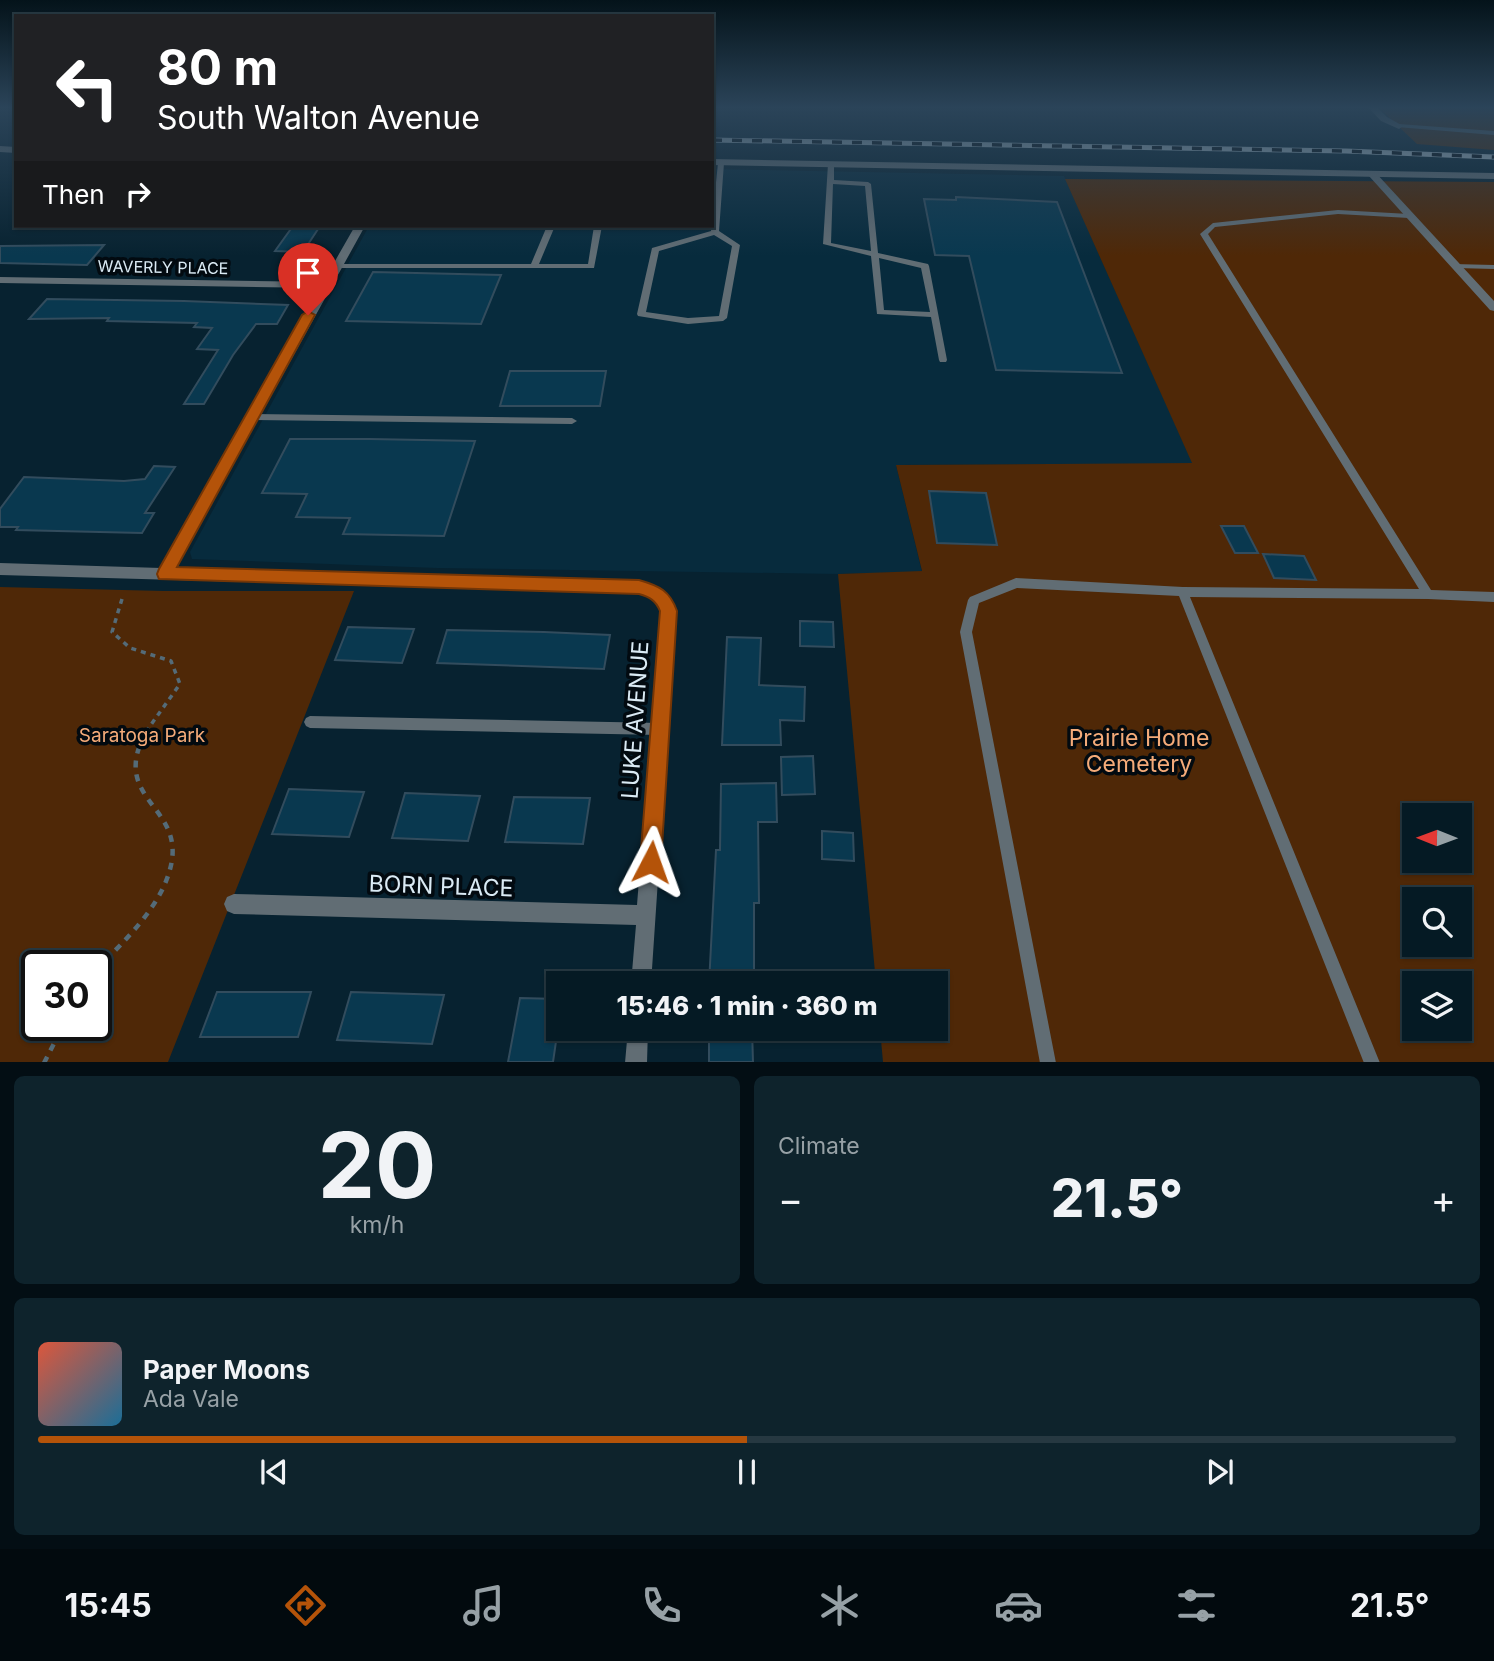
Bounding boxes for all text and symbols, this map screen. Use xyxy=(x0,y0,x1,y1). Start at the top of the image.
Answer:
text: 80 m xyxy=(157,38,278,97)
icon: left xyxy=(42,42,133,133)
text: South Walton Avenue xyxy=(157,98,480,137)
icon: right xyxy=(119,175,157,213)
text: Then xyxy=(42,179,105,210)
pin xyxy=(278,243,338,315)
icon: arrive xyxy=(289,254,327,292)
street label: WAVERLY PLACE xyxy=(97,256,229,278)
street label: LUKE AVENUE xyxy=(616,640,654,800)
park label: Saratoga Park xyxy=(79,724,206,747)
park label: Prairie Home Cemetery xyxy=(1069,724,1209,778)
north arrow xyxy=(1402,803,1472,873)
map controls xyxy=(1402,803,1472,1041)
position arrow xyxy=(614,825,688,899)
street label: BORN PLACE xyxy=(368,869,514,903)
button: search xyxy=(1402,887,1472,957)
speed limit sign: 30 xyxy=(21,950,112,1041)
button: layers xyxy=(1402,971,1472,1041)
text: 15:46 · 1 min · 360 m xyxy=(617,990,878,1021)
text: 20 xyxy=(318,1110,436,1220)
text: Climate xyxy=(778,1132,860,1160)
text: 21.5° xyxy=(1051,1167,1183,1230)
text: − xyxy=(778,1176,803,1222)
text: + xyxy=(1431,1176,1456,1222)
text: km/h xyxy=(350,1211,404,1239)
text: Paper Moons xyxy=(143,1354,310,1385)
text: Ada Vale xyxy=(143,1385,239,1413)
icon: previous xyxy=(255,1453,293,1491)
icon: pause xyxy=(728,1453,766,1491)
icon: next xyxy=(1201,1453,1239,1491)
icon: directions xyxy=(281,1581,330,1630)
icon: music xyxy=(459,1581,508,1630)
icon: phone xyxy=(637,1581,686,1630)
icon: climate xyxy=(815,1581,864,1630)
icon: car xyxy=(994,1581,1043,1630)
icon: filters xyxy=(1172,1581,1221,1630)
text: 15:45 xyxy=(65,1586,152,1625)
text: 21.5° xyxy=(1350,1586,1429,1625)

